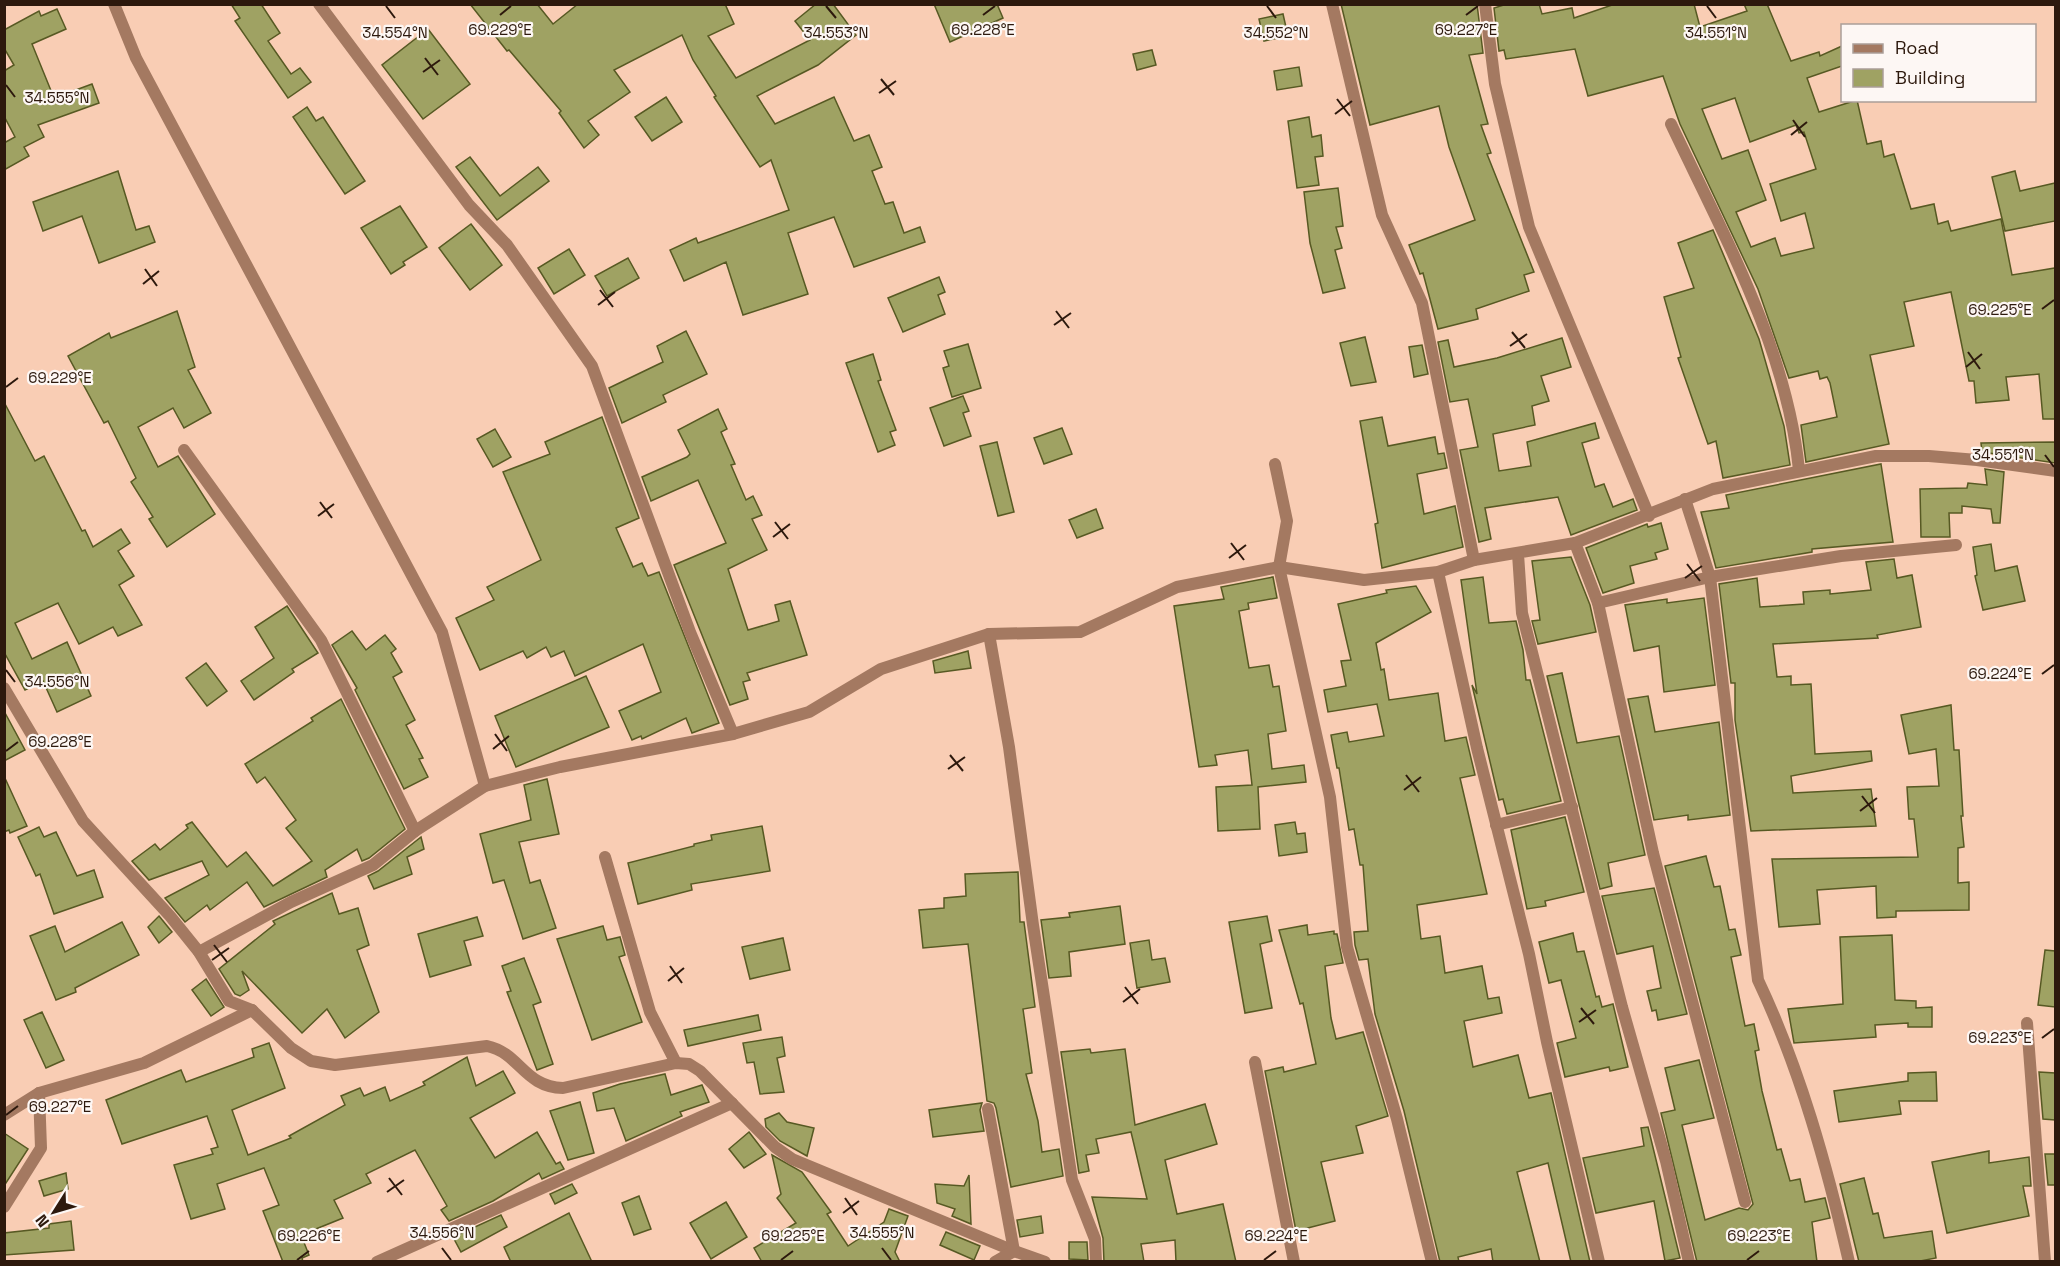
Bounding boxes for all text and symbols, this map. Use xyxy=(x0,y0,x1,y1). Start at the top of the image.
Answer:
text: 69.229°E xyxy=(468,20,532,39)
text: 69.228°E xyxy=(951,20,1015,39)
text: 69.227°E xyxy=(1435,20,1497,39)
text: 34.554°N xyxy=(362,23,428,42)
text: 34.553°N xyxy=(804,23,868,42)
text: 34.552°N xyxy=(1244,23,1308,42)
text: 34.551°N xyxy=(1685,23,1747,42)
legend xyxy=(1841,24,2036,102)
text: Road xyxy=(1895,36,1939,59)
text: Building xyxy=(1895,66,1965,89)
text: 34.555°N xyxy=(25,88,89,107)
text: 69.225°E xyxy=(1968,300,2032,319)
text: 69.229°E xyxy=(28,368,92,387)
text: 34.551°N xyxy=(1972,445,2034,464)
text: 69.224°E xyxy=(1968,664,2032,683)
text: 34.556°N xyxy=(24,672,90,691)
text: 69.228°E xyxy=(28,732,92,751)
text: 69.223°E xyxy=(1968,1028,2032,1047)
text: 69.227°E xyxy=(29,1097,91,1116)
north arrow xyxy=(24,1182,84,1242)
text: N xyxy=(31,1210,54,1231)
text: 34.556°N xyxy=(409,1223,475,1242)
text: 34.555°N xyxy=(850,1223,914,1242)
text: 69.226°E xyxy=(277,1226,341,1245)
text: 69.225°E xyxy=(761,1226,825,1245)
text: 69.224°E xyxy=(1244,1226,1308,1245)
text: 69.223°E xyxy=(1727,1226,1791,1245)

